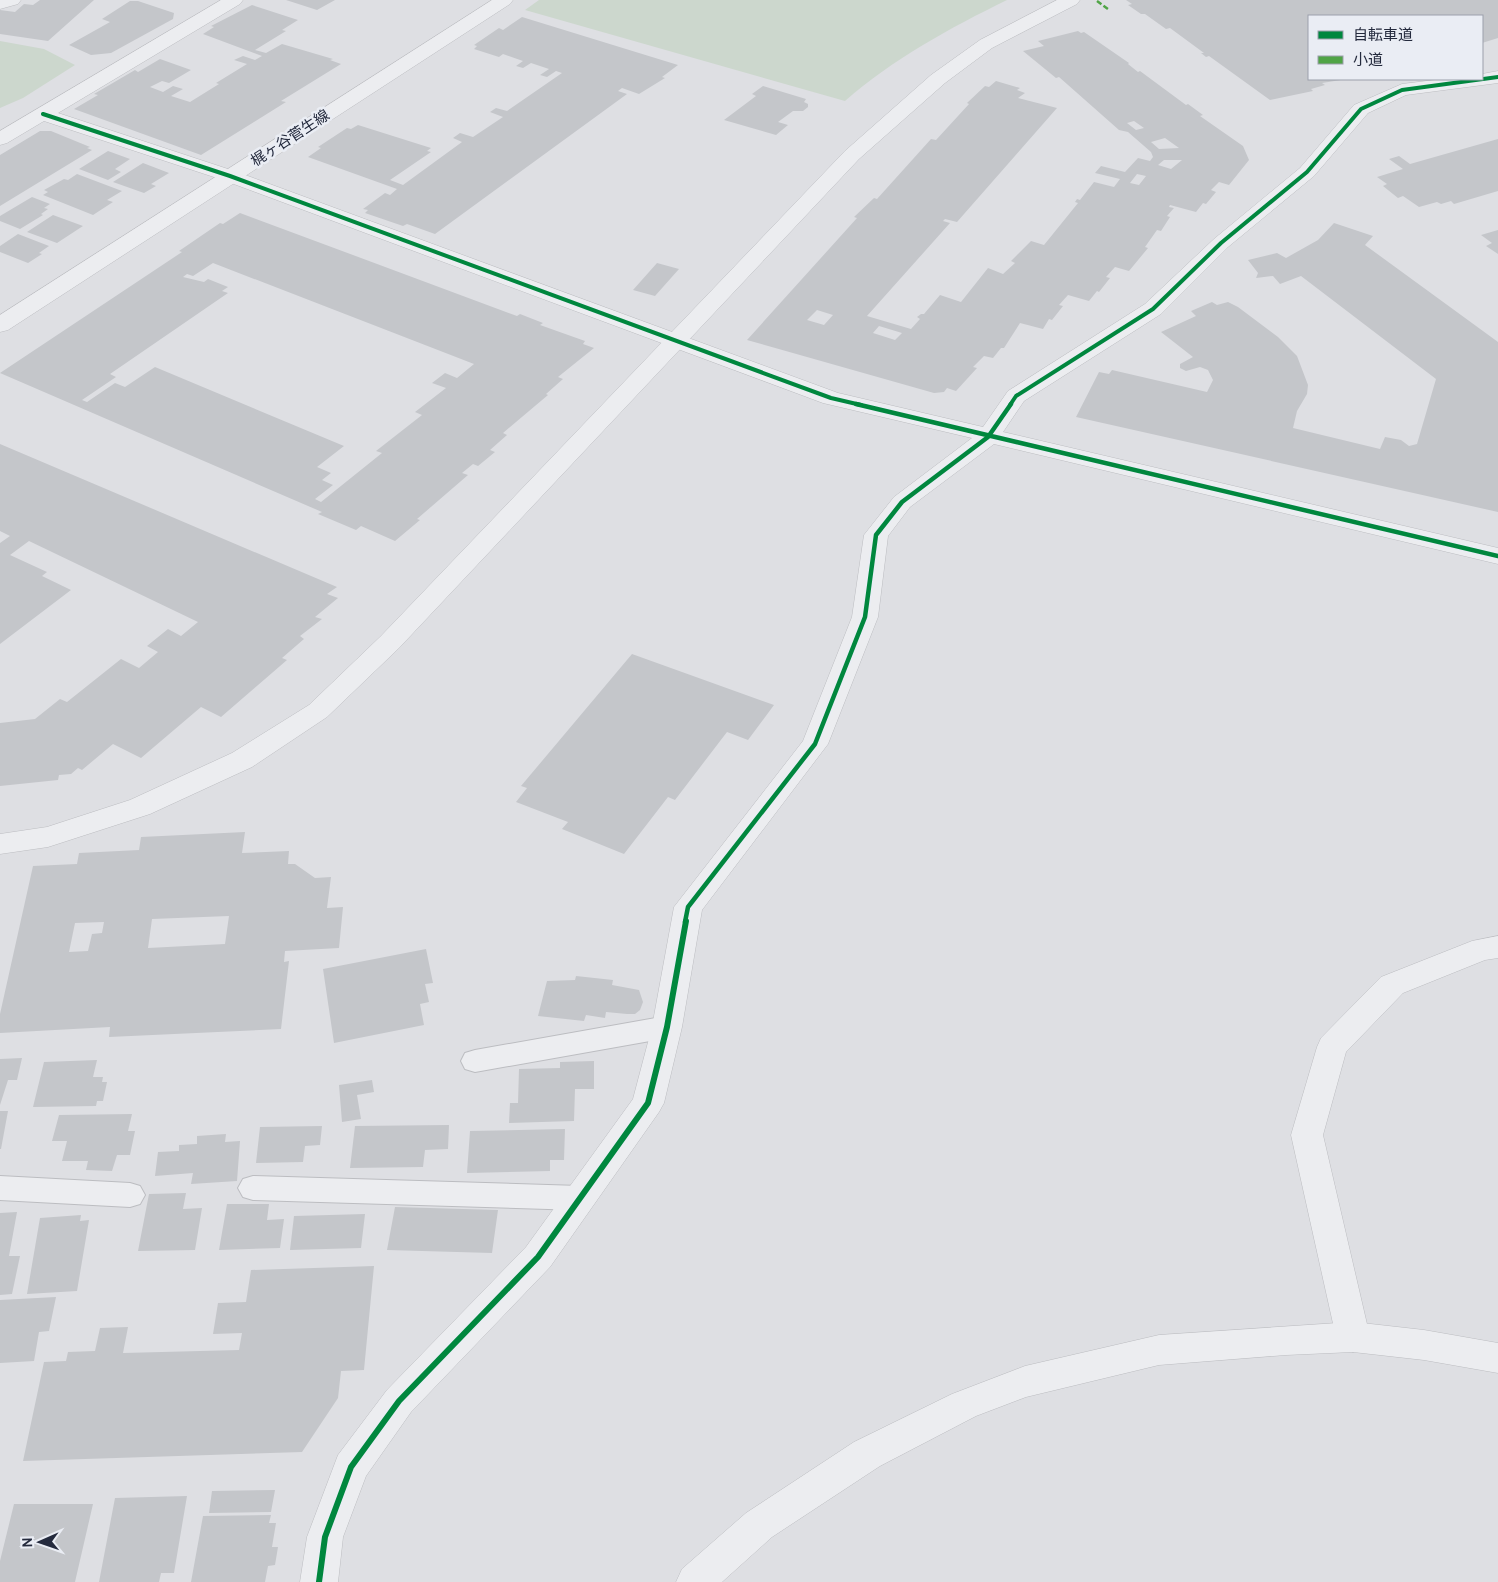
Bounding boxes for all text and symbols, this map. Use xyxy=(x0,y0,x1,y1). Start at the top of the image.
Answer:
legend xyxy=(1308,15,1483,80)
text: 自転車道 xyxy=(1353,26,1413,44)
text: 小道 xyxy=(1353,51,1383,69)
street label: 梶ヶ谷菅生線 xyxy=(247,106,333,170)
north arrow xyxy=(15,1517,65,1567)
text: N xyxy=(18,1537,36,1548)

